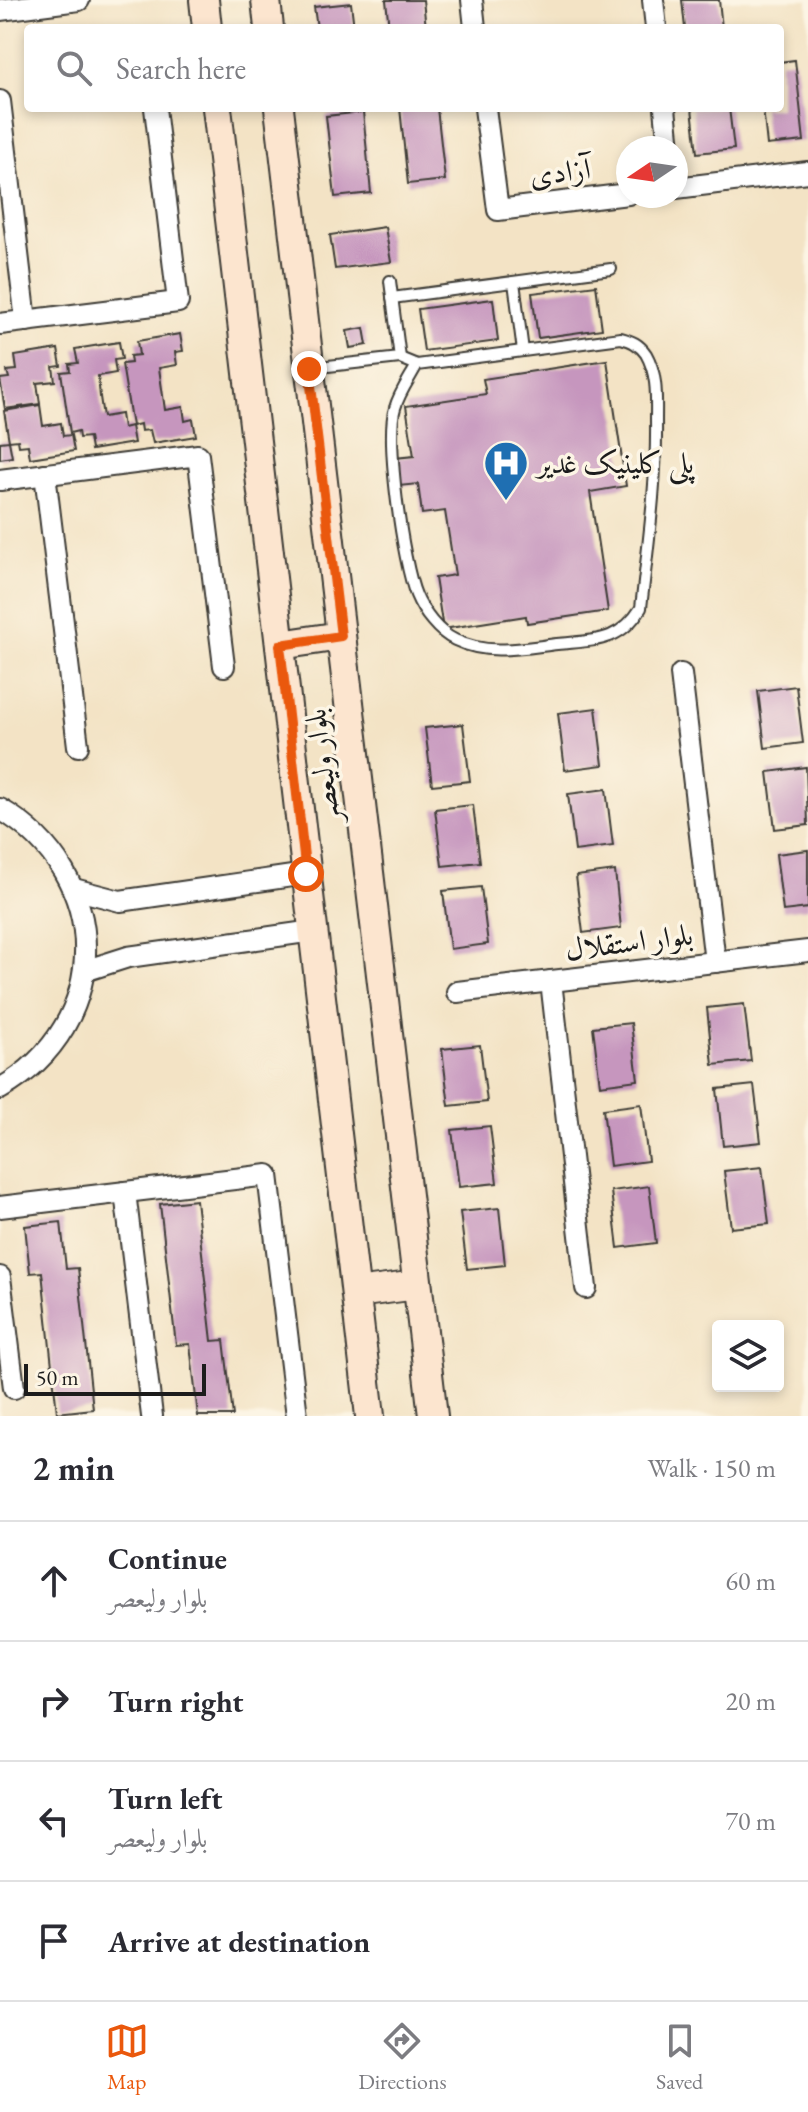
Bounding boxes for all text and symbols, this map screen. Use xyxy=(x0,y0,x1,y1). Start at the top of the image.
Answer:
search box xyxy=(24,24,784,112)
icon: search xyxy=(52,46,96,90)
text: Search here xyxy=(116,49,246,88)
north arrow xyxy=(616,136,688,208)
street label: آزادی xyxy=(527,148,596,195)
route end xyxy=(291,351,327,387)
hospital icon: پلی کلینیک غدیر xyxy=(482,439,530,502)
place label: پلی کلینیک غدیر xyxy=(534,443,695,485)
street label: بلوار ولیعصر xyxy=(295,707,349,828)
route start xyxy=(288,856,324,892)
street label: بلوار استقلال xyxy=(563,914,695,969)
map controls xyxy=(712,1320,784,1392)
button: layers xyxy=(712,1320,784,1392)
scale bar xyxy=(24,1360,206,1396)
text: 50 m xyxy=(36,1363,79,1392)
text: 2 min xyxy=(32,1446,115,1490)
text: Walk · 150 m xyxy=(648,1451,776,1485)
text: Continue xyxy=(108,1539,227,1578)
icon: ahead xyxy=(32,1559,76,1603)
text: 60 m xyxy=(726,1564,776,1598)
text: بلوار ولیعصر xyxy=(108,1581,208,1615)
icon: right xyxy=(32,1679,76,1723)
text: Turn right xyxy=(108,1682,244,1721)
text: 20 m xyxy=(726,1684,776,1718)
text: Turn left xyxy=(108,1779,222,1818)
icon: left xyxy=(32,1799,76,1843)
text: 70 m xyxy=(726,1804,776,1838)
text: بلوار ولیعصر xyxy=(108,1821,208,1855)
icon: arrive xyxy=(32,1919,76,1963)
text: Arrive at destination xyxy=(108,1922,370,1961)
tab: Map xyxy=(105,2019,149,2096)
tab: Directions xyxy=(358,2019,447,2096)
tab: Saved xyxy=(656,2019,703,2096)

